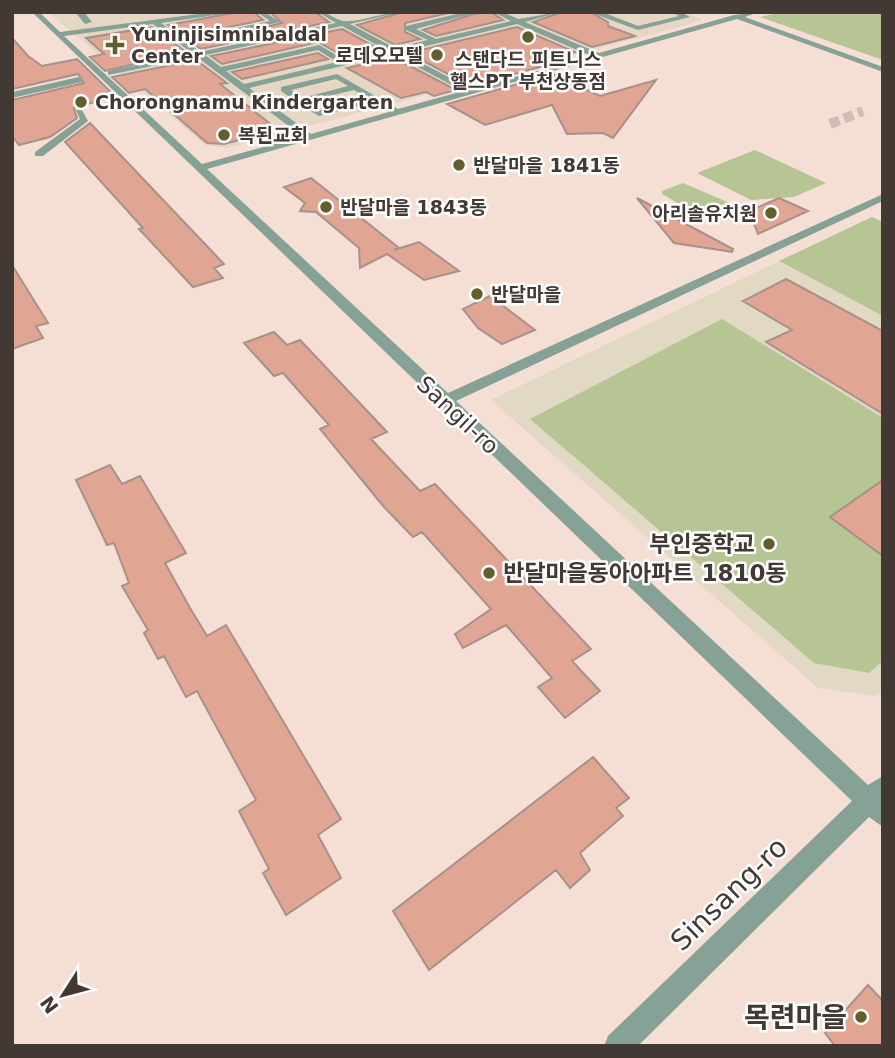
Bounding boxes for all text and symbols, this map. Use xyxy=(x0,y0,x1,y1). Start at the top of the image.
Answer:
place label: Yuninjisimnibaldal Center xyxy=(130,23,327,67)
marker: 스탠다드 피트니스 헬스PT 부천상동점 xyxy=(520,29,536,45)
marker: Yuninjisimnibaldal Center xyxy=(105,35,125,55)
place label: 로데오모텔 xyxy=(336,44,423,66)
marker: 로데오모텔 xyxy=(429,47,445,63)
place label: 스탠다드 피트니스 헬스PT 부천상동점 xyxy=(450,48,606,92)
place label: Chorongnamu Kindergarten xyxy=(95,91,393,113)
marker: Chorongnamu Kindergarten xyxy=(73,94,89,110)
place label: 복된교회 xyxy=(238,124,308,146)
marker: 복된교회 xyxy=(216,127,232,143)
place label: 반달마을 1841동 xyxy=(473,154,620,176)
marker: 반달마을 1841동 xyxy=(451,157,467,173)
place label: 반달마을 1843동 xyxy=(340,196,487,218)
marker: 반달마을 1843동 xyxy=(318,199,334,215)
place label: 아리솔유치원 xyxy=(652,202,757,224)
marker: 아리솔유치원 xyxy=(763,205,779,221)
place label: 반달마을 xyxy=(491,283,561,305)
marker: 반달마을 xyxy=(469,286,485,302)
street label: Sangil-ro xyxy=(412,371,504,459)
place label: 부인중학교 xyxy=(649,531,755,557)
marker: 부인중학교 xyxy=(761,536,777,552)
place label: 반달마을동아아파트 1810동 xyxy=(503,560,787,586)
marker: 반달마을동아아파트 1810동 xyxy=(481,565,497,581)
street label: Sinsang-ro xyxy=(664,830,794,958)
north arrow xyxy=(28,960,98,1030)
text: N xyxy=(36,992,63,1018)
place label: 목련마을 xyxy=(744,1001,847,1034)
marker: 목련마을 xyxy=(853,1009,869,1025)

